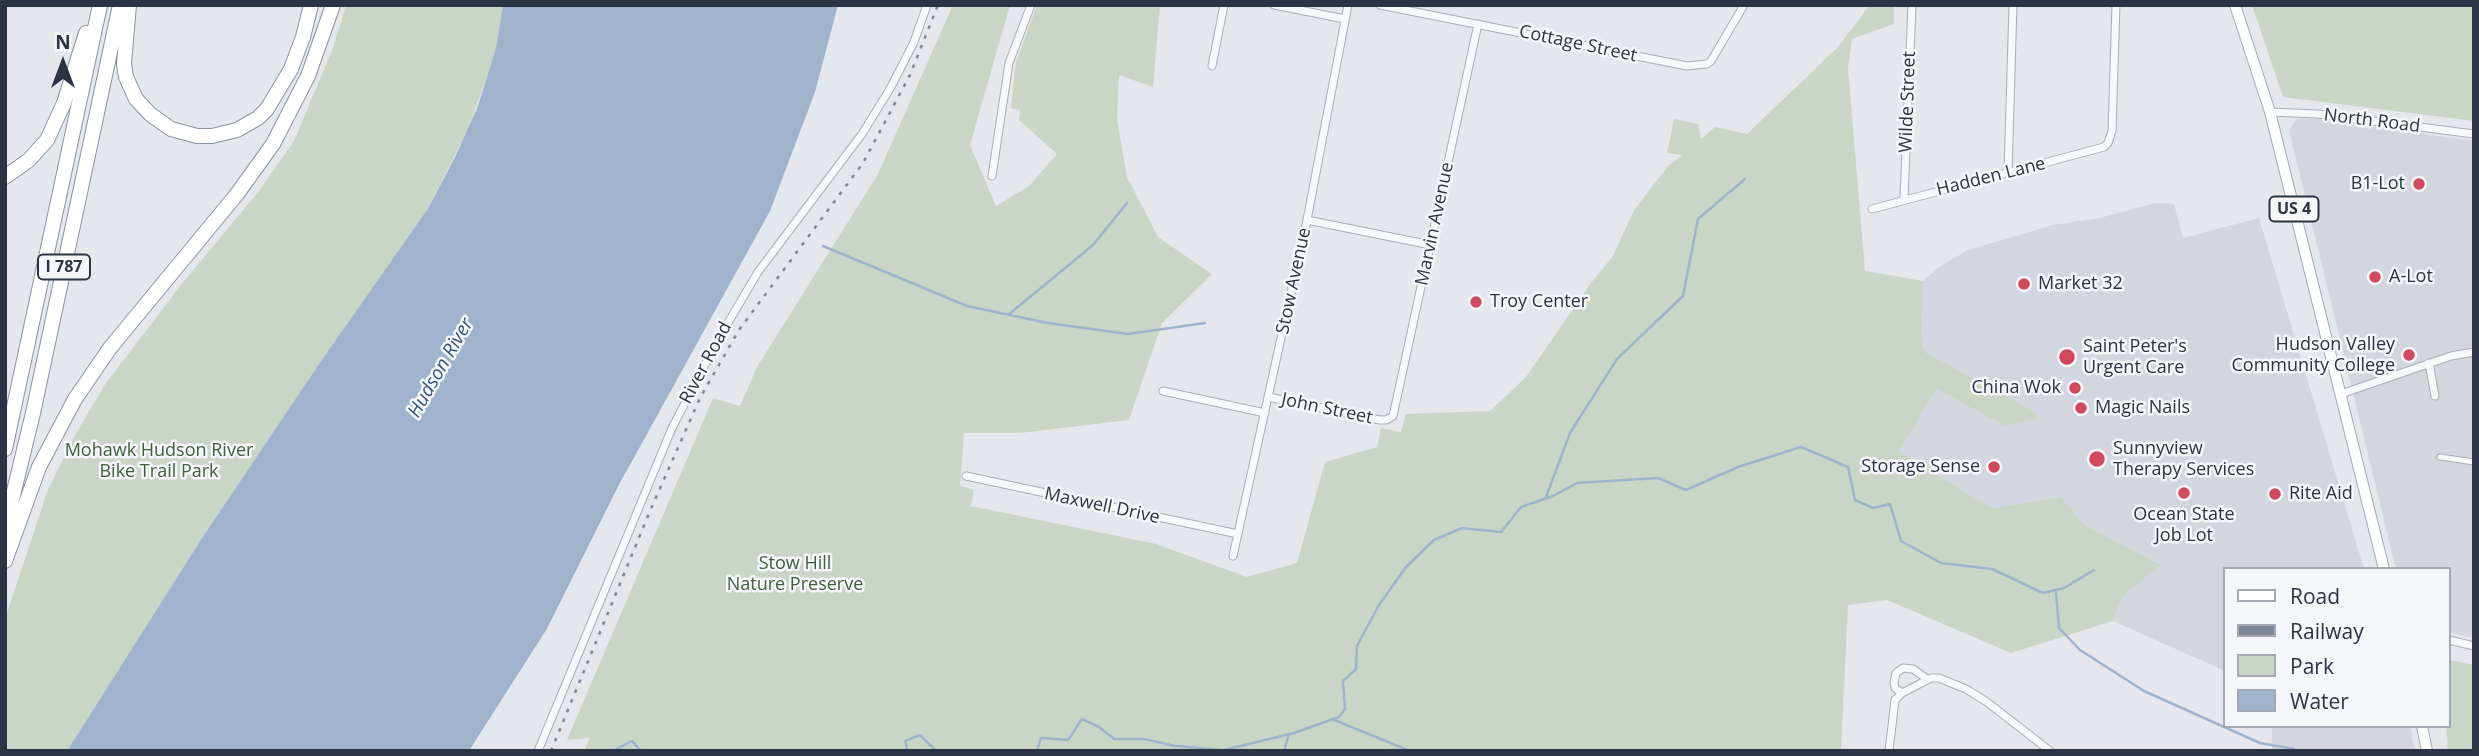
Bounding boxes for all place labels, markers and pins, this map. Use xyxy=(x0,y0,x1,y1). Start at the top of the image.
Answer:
place label: B1-Lot xyxy=(2351,173,2405,195)
marker: B1-Lot xyxy=(2411,176,2427,192)
place label: A-Lot xyxy=(2389,266,2433,288)
marker: A-Lot xyxy=(2367,269,2383,285)
place label: Market 32 xyxy=(2038,273,2123,295)
marker: Market 32 xyxy=(2016,276,2032,292)
place label: Troy Center xyxy=(1490,291,1588,313)
marker: Troy Center xyxy=(1468,294,1484,310)
place label: Hudson Valley Community College xyxy=(2232,334,2395,376)
place label: Saint Peter's Urgent Care xyxy=(2083,336,2187,378)
marker: Saint Peter's Urgent Care xyxy=(2057,347,2077,367)
marker: Hudson Valley Community College xyxy=(2401,347,2417,363)
place label: China Wok xyxy=(1971,377,2061,399)
marker: China Wok xyxy=(2067,380,2083,396)
place label: Magic Nails xyxy=(2095,397,2190,419)
marker: Magic Nails xyxy=(2073,400,2089,416)
place label: Sunnyview Therapy Services xyxy=(2113,438,2254,480)
marker: Sunnyview Therapy Services xyxy=(2087,449,2107,469)
place label: Storage Sense xyxy=(1861,456,1980,478)
marker: Storage Sense xyxy=(1986,459,2002,475)
place label: Rite Aid xyxy=(2289,483,2353,505)
marker: Ocean State Job Lot xyxy=(2176,485,2192,501)
marker: Rite Aid xyxy=(2267,486,2283,502)
place label: Ocean State Job Lot xyxy=(2133,504,2235,546)

